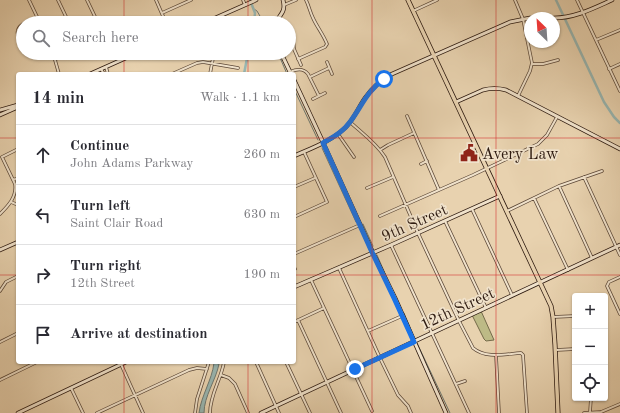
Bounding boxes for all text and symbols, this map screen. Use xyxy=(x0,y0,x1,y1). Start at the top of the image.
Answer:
north arrow xyxy=(524,12,560,48)
search box xyxy=(16,16,296,60)
icon: search xyxy=(30,27,52,49)
text: Search here xyxy=(62,31,139,46)
route start xyxy=(375,70,393,88)
text: 14 min xyxy=(32,90,85,107)
text: Walk · 1.1 km xyxy=(200,91,280,104)
text: Continue xyxy=(70,139,129,154)
public building icon: Avery Law xyxy=(459,143,479,163)
icon: ahead xyxy=(32,144,54,166)
place label: Avery Law xyxy=(482,147,559,163)
text: 260 m xyxy=(243,148,280,161)
text: John Adams Parkway xyxy=(70,157,194,170)
text: Turn left xyxy=(70,199,130,214)
street label: 9th Street xyxy=(379,202,451,245)
icon: left xyxy=(32,204,54,226)
text: 630 m xyxy=(243,208,280,221)
text: Saint Clair Road xyxy=(70,217,163,230)
text: Turn right xyxy=(70,259,141,274)
icon: right xyxy=(32,264,54,286)
text: 190 m xyxy=(243,268,280,281)
text: 12th Street xyxy=(70,277,135,290)
street label: 12th Street xyxy=(418,286,498,334)
map controls xyxy=(572,293,608,401)
button: + xyxy=(572,293,608,329)
icon: arrive xyxy=(32,324,54,346)
text: Arrive at destination xyxy=(70,327,208,342)
button: − xyxy=(572,329,608,365)
route end xyxy=(346,360,364,378)
button: locate xyxy=(572,365,608,401)

